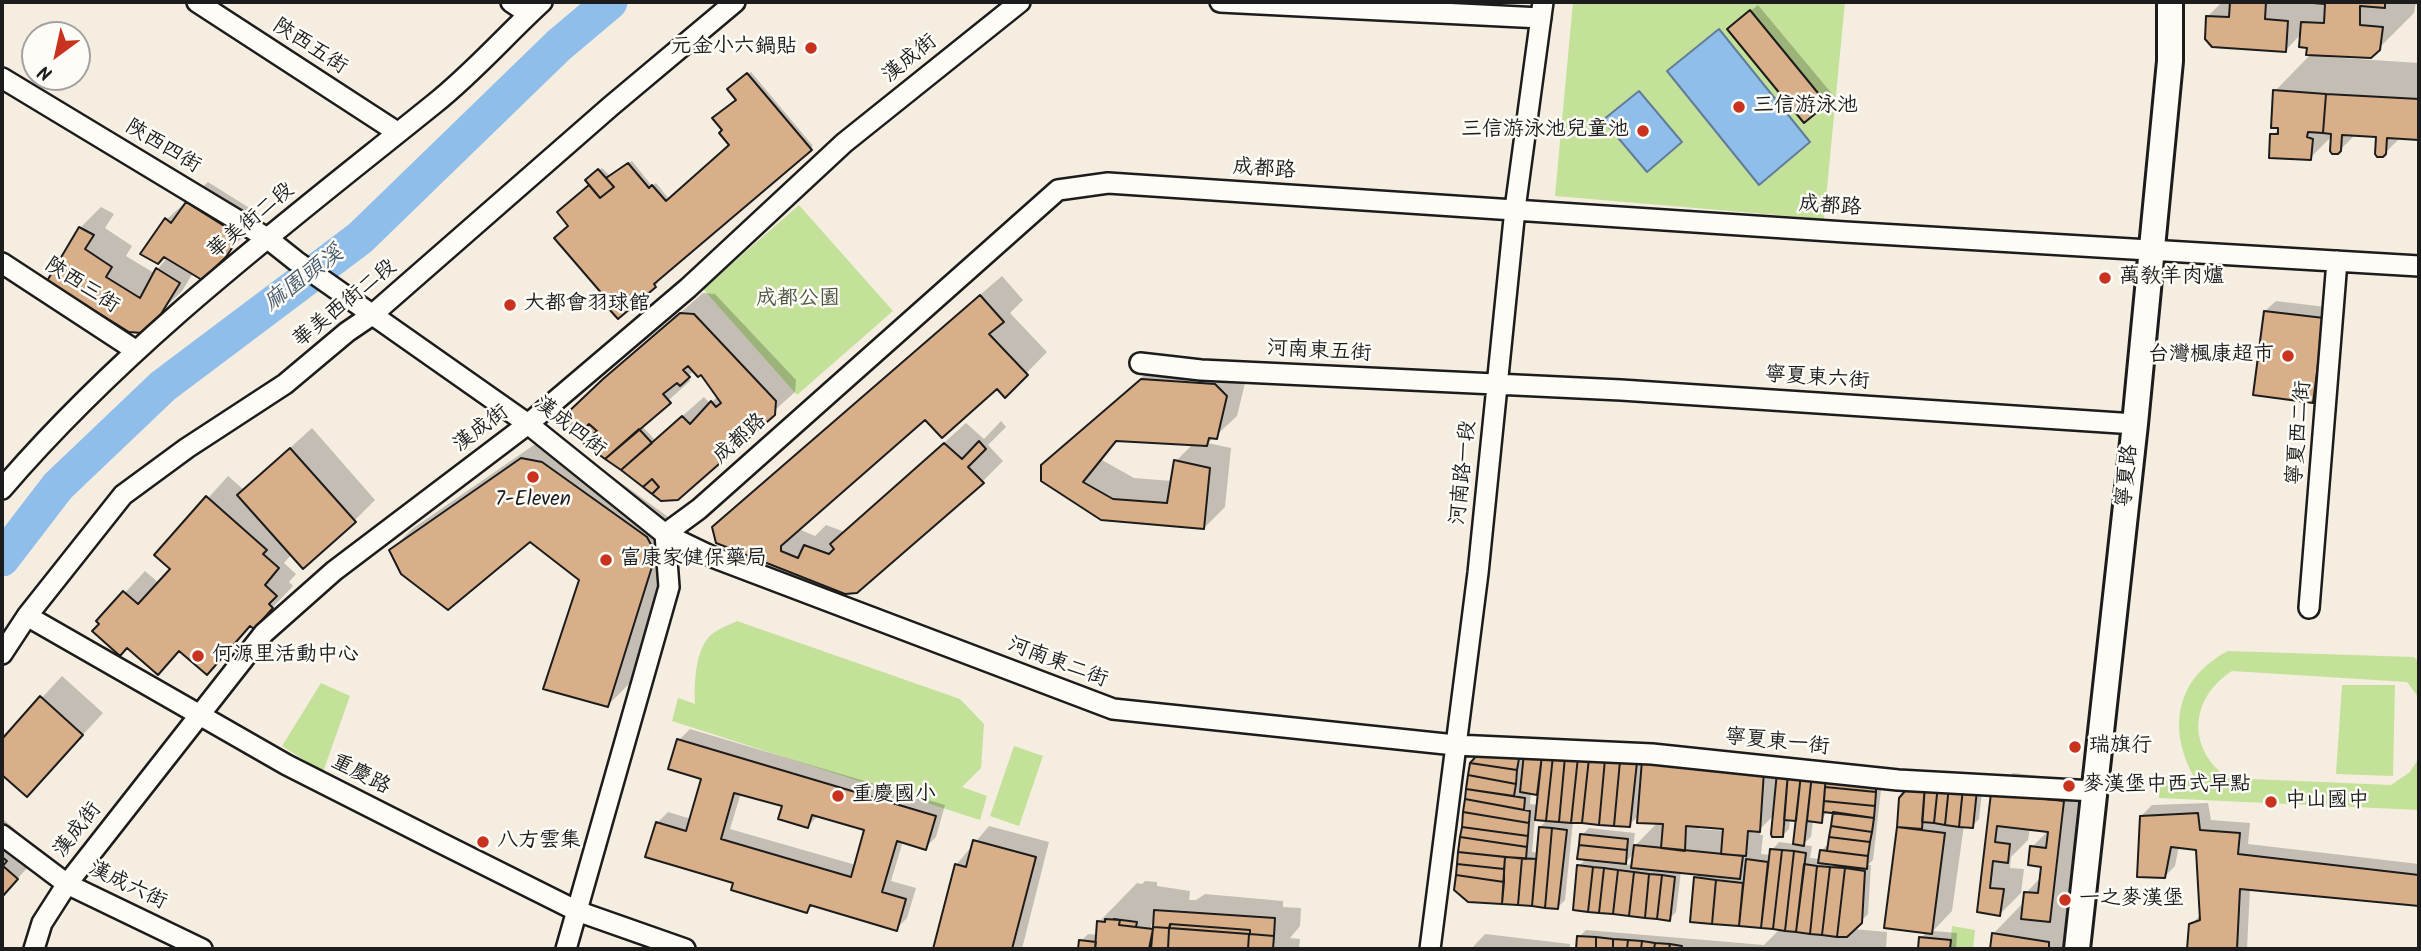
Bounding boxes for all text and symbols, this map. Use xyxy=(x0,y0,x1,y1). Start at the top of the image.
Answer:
street label: 陝西五街 xyxy=(267,15,351,81)
north arrow xyxy=(21,21,91,91)
street label: 漢成街 xyxy=(879,30,943,90)
place label: 元金小六鍋貼 xyxy=(671,35,797,61)
marker: 元金小六鍋貼 xyxy=(803,40,819,56)
text: N xyxy=(32,56,59,88)
place label: 三信游泳池 xyxy=(1753,94,1858,120)
marker: 三信游泳池 xyxy=(1731,99,1747,115)
street label: 陝西四街 xyxy=(120,116,204,180)
place label: 三信游泳池兒童池 xyxy=(1461,118,1629,144)
marker: 三信游泳池兒童池 xyxy=(1635,123,1651,139)
street label: 成都路 xyxy=(1232,156,1296,186)
street label: 華美街二段 xyxy=(204,179,300,265)
street label: 成都路 xyxy=(1798,193,1862,223)
water label: 麻園頭溪 xyxy=(260,241,350,319)
street label: 陝西三街 xyxy=(39,254,123,320)
street label: 華美西街二段 xyxy=(289,256,403,354)
place label: 萬教羊肉爐 xyxy=(2119,265,2224,291)
marker: 萬教羊肉爐 xyxy=(2097,270,2113,286)
park label: 成都公園 xyxy=(756,287,840,313)
place label: 大都會羽球館 xyxy=(524,292,650,318)
marker: 大都會羽球館 xyxy=(502,297,518,313)
street label: 河南東五街 xyxy=(1266,338,1372,368)
place label: 台灣楓康超市 xyxy=(2148,343,2274,369)
marker: 台灣楓康超市 xyxy=(2280,348,2296,364)
street label: 寧夏東六街 xyxy=(1764,364,1870,396)
street label: 寧夏西二街 xyxy=(2284,380,2318,486)
street label: 漢成四街 xyxy=(528,392,610,464)
street label: 漢成街 xyxy=(449,401,515,459)
street label: 成都路 xyxy=(709,410,773,470)
street label: 河南路一段 xyxy=(1447,419,1483,527)
street label: 寧夏路 xyxy=(2113,443,2145,509)
marker: 7-Eleven xyxy=(525,469,541,485)
place label: 7-Eleven xyxy=(495,488,571,514)
place label: 富康家健保藥局 xyxy=(620,547,767,573)
marker: 富康家健保藥局 xyxy=(598,552,614,568)
street label: 河南東二街 xyxy=(1003,633,1111,695)
place label: 何源里活動中心 xyxy=(212,643,359,669)
marker: 何源里活動中心 xyxy=(190,648,206,664)
street label: 寧夏東一街 xyxy=(1723,726,1831,762)
place label: 瑞旗行 xyxy=(2089,734,2152,760)
marker: 瑞旗行 xyxy=(2067,739,2083,755)
street label: 重慶路 xyxy=(326,750,394,802)
place label: 麥漢堡中西式早點 xyxy=(2083,773,2251,799)
marker: 麥漢堡中西式早點 xyxy=(2061,778,2077,794)
place label: 重慶國小 xyxy=(852,783,936,809)
marker: 重慶國小 xyxy=(830,788,846,804)
place label: 中山國中 xyxy=(2285,789,2369,815)
marker: 中山國中 xyxy=(2263,794,2279,810)
street label: 漢成街 xyxy=(50,798,108,864)
place label: 八方雲集 xyxy=(497,829,581,855)
marker: 八方雲集 xyxy=(475,834,491,850)
street label: 漢成六街 xyxy=(84,857,170,917)
place label: 一之麥漢堡 xyxy=(2079,887,2184,913)
marker: 一之麥漢堡 xyxy=(2057,892,2073,908)

